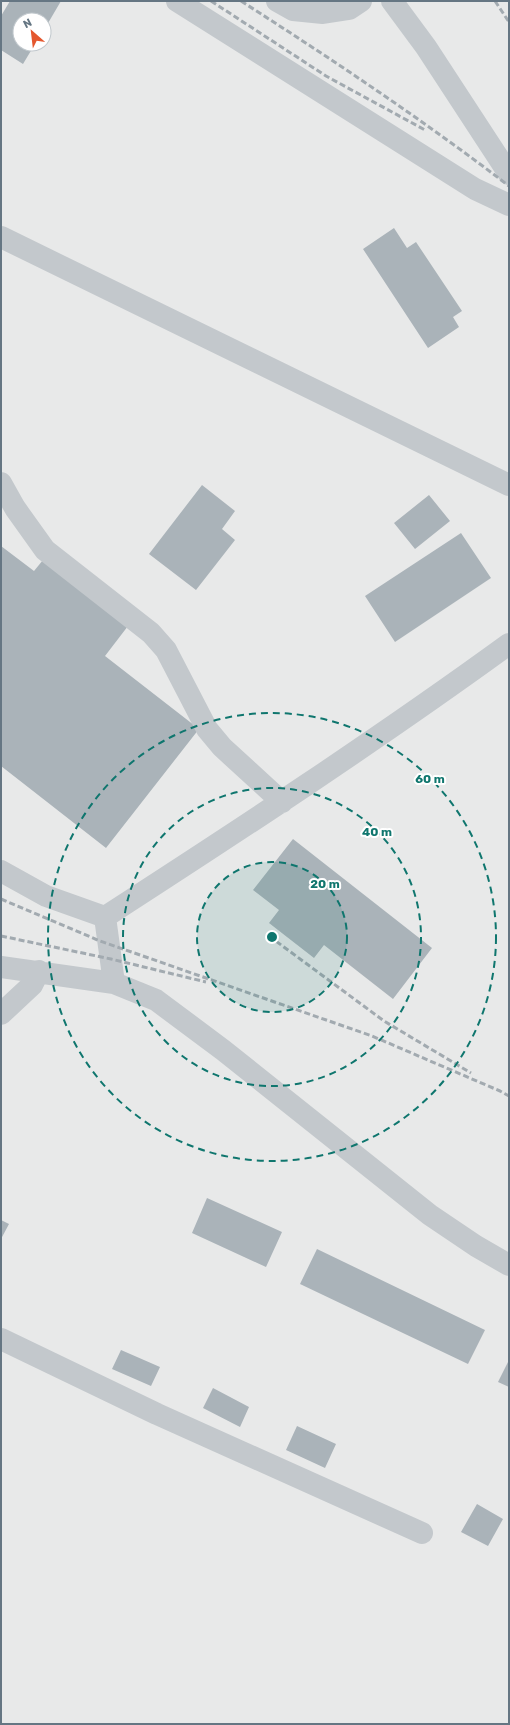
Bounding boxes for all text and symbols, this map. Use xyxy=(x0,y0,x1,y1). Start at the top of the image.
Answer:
north arrow xyxy=(12,12,52,52)
text: N xyxy=(21,16,34,31)
text: 60 m xyxy=(415,772,445,786)
text: 40 m xyxy=(362,825,392,839)
text: 20 m xyxy=(310,877,340,891)
centre of rings xyxy=(265,930,279,944)

